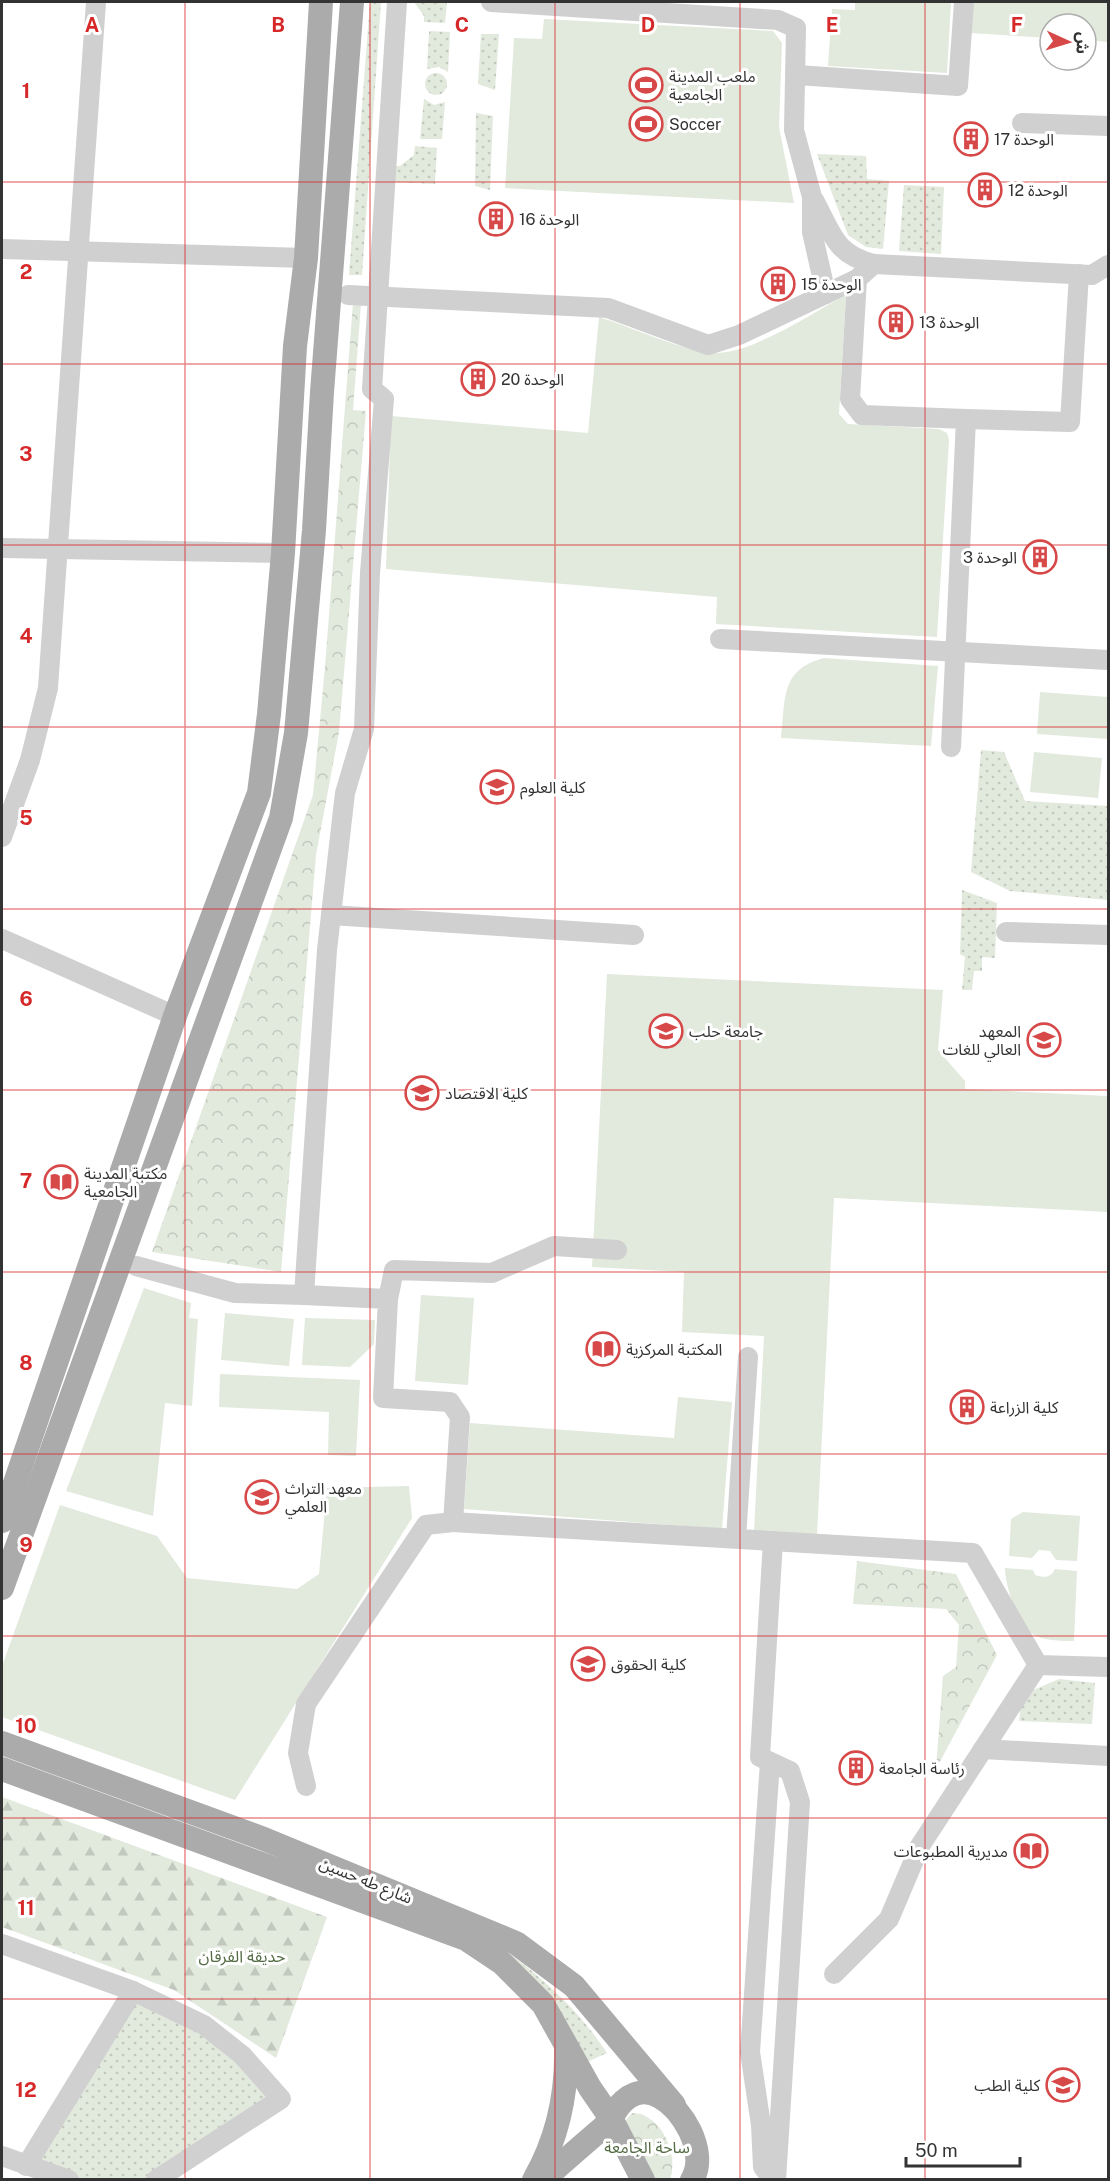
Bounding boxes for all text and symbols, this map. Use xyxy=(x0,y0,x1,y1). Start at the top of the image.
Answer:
north arrow xyxy=(1038,12,1098,72)
text: A xyxy=(85,13,99,37)
text: B xyxy=(271,13,285,37)
text: C xyxy=(455,13,469,37)
text: D xyxy=(641,13,655,37)
text: E xyxy=(826,13,838,37)
text: F xyxy=(1011,13,1023,37)
text: ش xyxy=(1072,31,1093,55)
sports icon: ملعب المدينة الجامعية xyxy=(628,67,664,103)
place label: ملعب المدينة الجامعية xyxy=(669,67,756,104)
text: 1 xyxy=(22,79,30,103)
sports icon: Soccer xyxy=(628,106,664,142)
place label: Soccer xyxy=(669,115,721,134)
building icon: الوحدة 17 xyxy=(953,121,989,157)
place label: الوحدة 17 xyxy=(994,130,1054,149)
building icon: الوحدة 12 xyxy=(967,172,1003,208)
place label: الوحدة 12 xyxy=(1008,181,1068,200)
building icon: الوحدة 16 xyxy=(478,201,514,237)
place label: الوحدة 16 xyxy=(519,210,579,229)
text: 2 xyxy=(20,260,32,284)
building icon: الوحدة 15 xyxy=(760,266,796,302)
place label: الوحدة 15 xyxy=(801,275,862,294)
building icon: الوحدة 13 xyxy=(878,304,914,340)
place label: الوحدة 13 xyxy=(919,313,979,332)
building icon: الوحدة 20 xyxy=(460,361,496,397)
place label: الوحدة 20 xyxy=(501,370,564,389)
text: 3 xyxy=(19,442,33,466)
building icon: الوحدة 3 xyxy=(1022,539,1058,575)
place label: الوحدة 3 xyxy=(963,548,1017,567)
text: 4 xyxy=(19,624,33,648)
school or university icon: كلية العلوم xyxy=(479,769,515,805)
place label: كلية العلوم xyxy=(520,778,586,800)
text: 5 xyxy=(19,806,33,830)
text: 6 xyxy=(19,987,33,1011)
school or university icon: جامعة حلب xyxy=(648,1013,684,1049)
place label: جامعة حلب xyxy=(689,1022,763,1041)
place label: المعهد العالي للغات xyxy=(942,1022,1021,1062)
school or university icon: المعهد العالي للغات xyxy=(1026,1022,1062,1058)
school or university icon: كلية الاقتصاد xyxy=(404,1075,440,1111)
place label: كلية الاقتصاد xyxy=(445,1084,528,1103)
library icon: مكتبة المدينة الجامعية xyxy=(43,1164,79,1200)
place label: مكتبة المدينة الجامعية xyxy=(84,1164,167,1201)
text: 7 xyxy=(20,1169,32,1193)
library icon: المكتبة المركزية xyxy=(585,1331,621,1367)
place label: المكتبة المركزية xyxy=(626,1340,722,1359)
text: 8 xyxy=(19,1351,33,1375)
building icon: كلية الزراعة xyxy=(949,1389,985,1425)
place label: كلية الزراعة xyxy=(990,1398,1059,1417)
school or university icon: معهد التراث العلمي xyxy=(244,1479,280,1515)
place label: معهد التراث العلمي xyxy=(285,1479,362,1519)
text: 9 xyxy=(19,1533,33,1557)
school or university icon: كلية الحقوق xyxy=(570,1646,606,1682)
place label: كلية الحقوق xyxy=(611,1655,686,1674)
text: 10 xyxy=(15,1714,37,1738)
building icon: رئاسة الجامعة xyxy=(838,1750,874,1786)
place label: رئاسة الجامعة xyxy=(879,1759,965,1778)
library icon: مديرية المطبوعات xyxy=(1013,1833,1049,1869)
place label: مديرية المطبوعات xyxy=(894,1842,1008,1861)
street label: شارع طه حسين xyxy=(316,1853,415,1910)
text: 11 xyxy=(17,1896,35,1920)
park label: حديقة الفرقان xyxy=(199,1947,285,1966)
school or university icon: كلية الطب xyxy=(1045,2067,1081,2103)
place label: كلية الطب xyxy=(974,2076,1040,2095)
text: 12 xyxy=(15,2078,37,2102)
scale bar xyxy=(906,2130,1020,2168)
park label: ساحة الجامعة xyxy=(604,2138,690,2157)
text: 50 m xyxy=(915,2140,958,2161)

